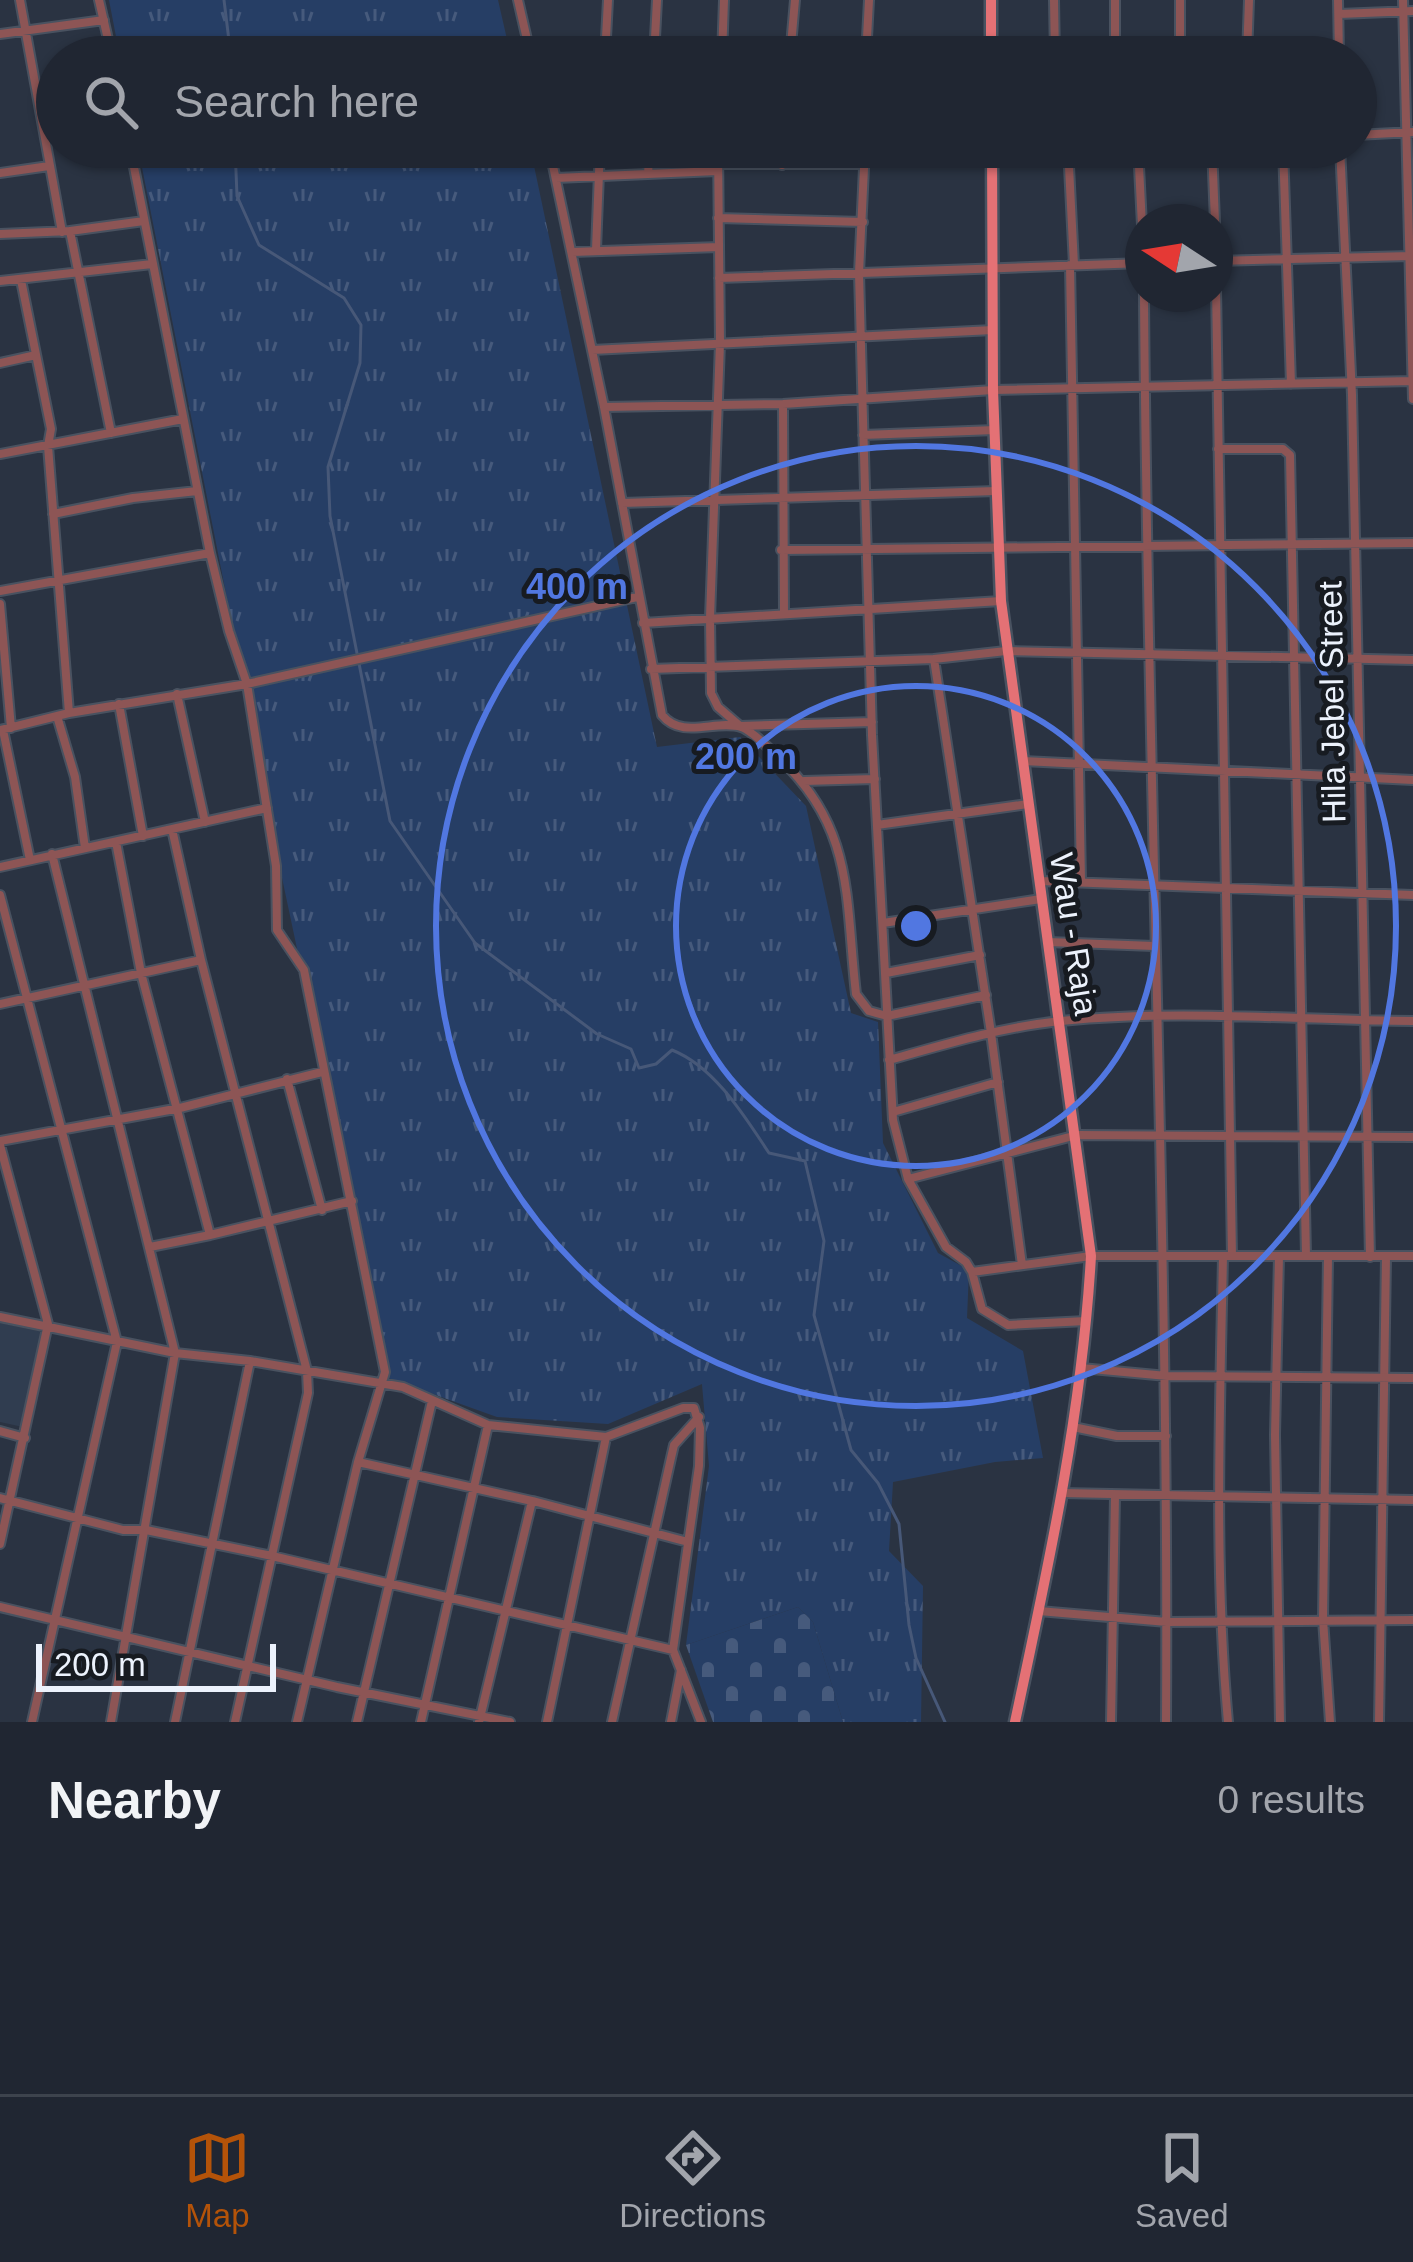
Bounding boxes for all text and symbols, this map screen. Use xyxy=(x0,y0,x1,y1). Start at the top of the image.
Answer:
search box xyxy=(36,36,1377,168)
icon: search xyxy=(78,69,144,135)
text: Search here xyxy=(174,76,419,127)
north arrow xyxy=(1125,204,1233,312)
text: 400 m xyxy=(526,566,628,607)
street label: Hila Jebel Street xyxy=(1311,581,1353,823)
text: 200 m xyxy=(695,736,797,777)
street label: Wau - Raja xyxy=(1043,850,1105,1018)
centre of rings xyxy=(895,905,937,947)
scale bar xyxy=(36,1638,276,1691)
text: 200 m xyxy=(54,1646,146,1683)
text: Nearby xyxy=(48,1772,221,1829)
text: 0 results xyxy=(1218,1778,1365,1821)
tab: Map xyxy=(184,2125,250,2235)
tab: Directions xyxy=(619,2125,766,2235)
tab: Saved xyxy=(1135,2125,1229,2235)

